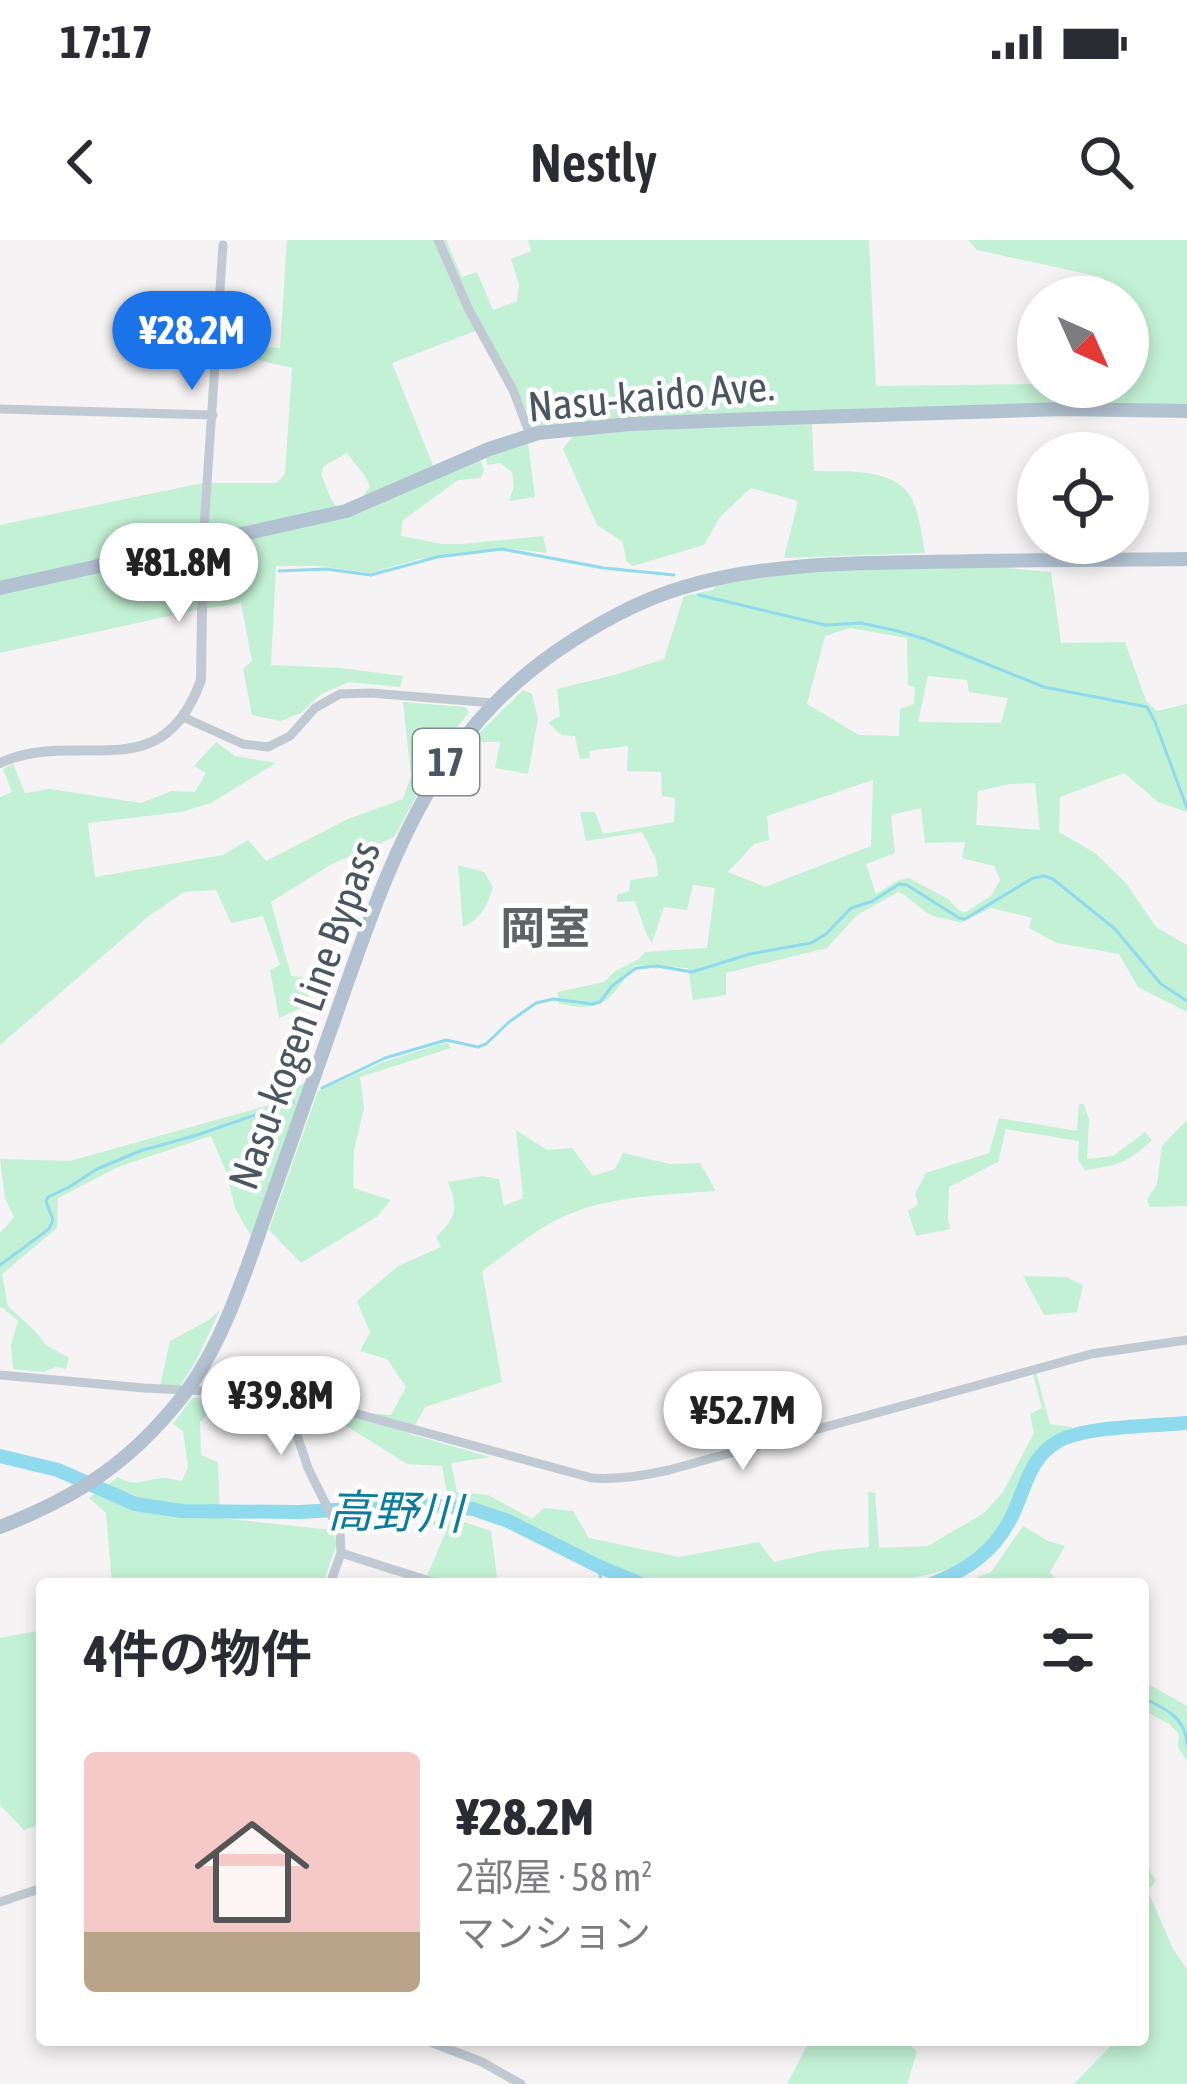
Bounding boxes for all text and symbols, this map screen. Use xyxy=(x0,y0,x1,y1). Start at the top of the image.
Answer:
text: 17:17 xyxy=(60,16,153,68)
icon: back xyxy=(48,129,114,195)
icon: search xyxy=(1073,129,1139,195)
text: Nestly xyxy=(530,132,657,193)
north arrow xyxy=(1017,276,1149,408)
map controls xyxy=(1017,276,1149,564)
pin: ¥28.2M xyxy=(94,291,290,393)
text: ¥28.2M xyxy=(139,308,245,352)
street label: Nasu-kaido Ave. xyxy=(526,361,776,431)
button: locate xyxy=(1017,432,1149,564)
pin: ¥81.8M xyxy=(81,523,277,625)
text: ¥81.8M xyxy=(126,540,232,584)
road number: 17 xyxy=(413,729,479,795)
street label: Nasu-kogen Line Bypass xyxy=(219,834,389,1196)
district label: 岡室 xyxy=(500,902,590,954)
pin: ¥39.8M xyxy=(183,1356,379,1458)
pin: ¥52.7M xyxy=(645,1371,841,1473)
text: ¥39.8M xyxy=(228,1373,334,1417)
text: ¥52.7M xyxy=(690,1388,796,1432)
water label: 高野川 xyxy=(327,1485,467,1539)
icon: filters xyxy=(1035,1617,1101,1683)
text: 4件の物件 xyxy=(84,1624,312,1683)
text: ¥28.2M xyxy=(456,1787,594,1846)
icon: home xyxy=(180,1800,324,1944)
text: 2部屋 · 58 m² xyxy=(456,1855,652,1899)
text: マンション xyxy=(456,1911,651,1955)

